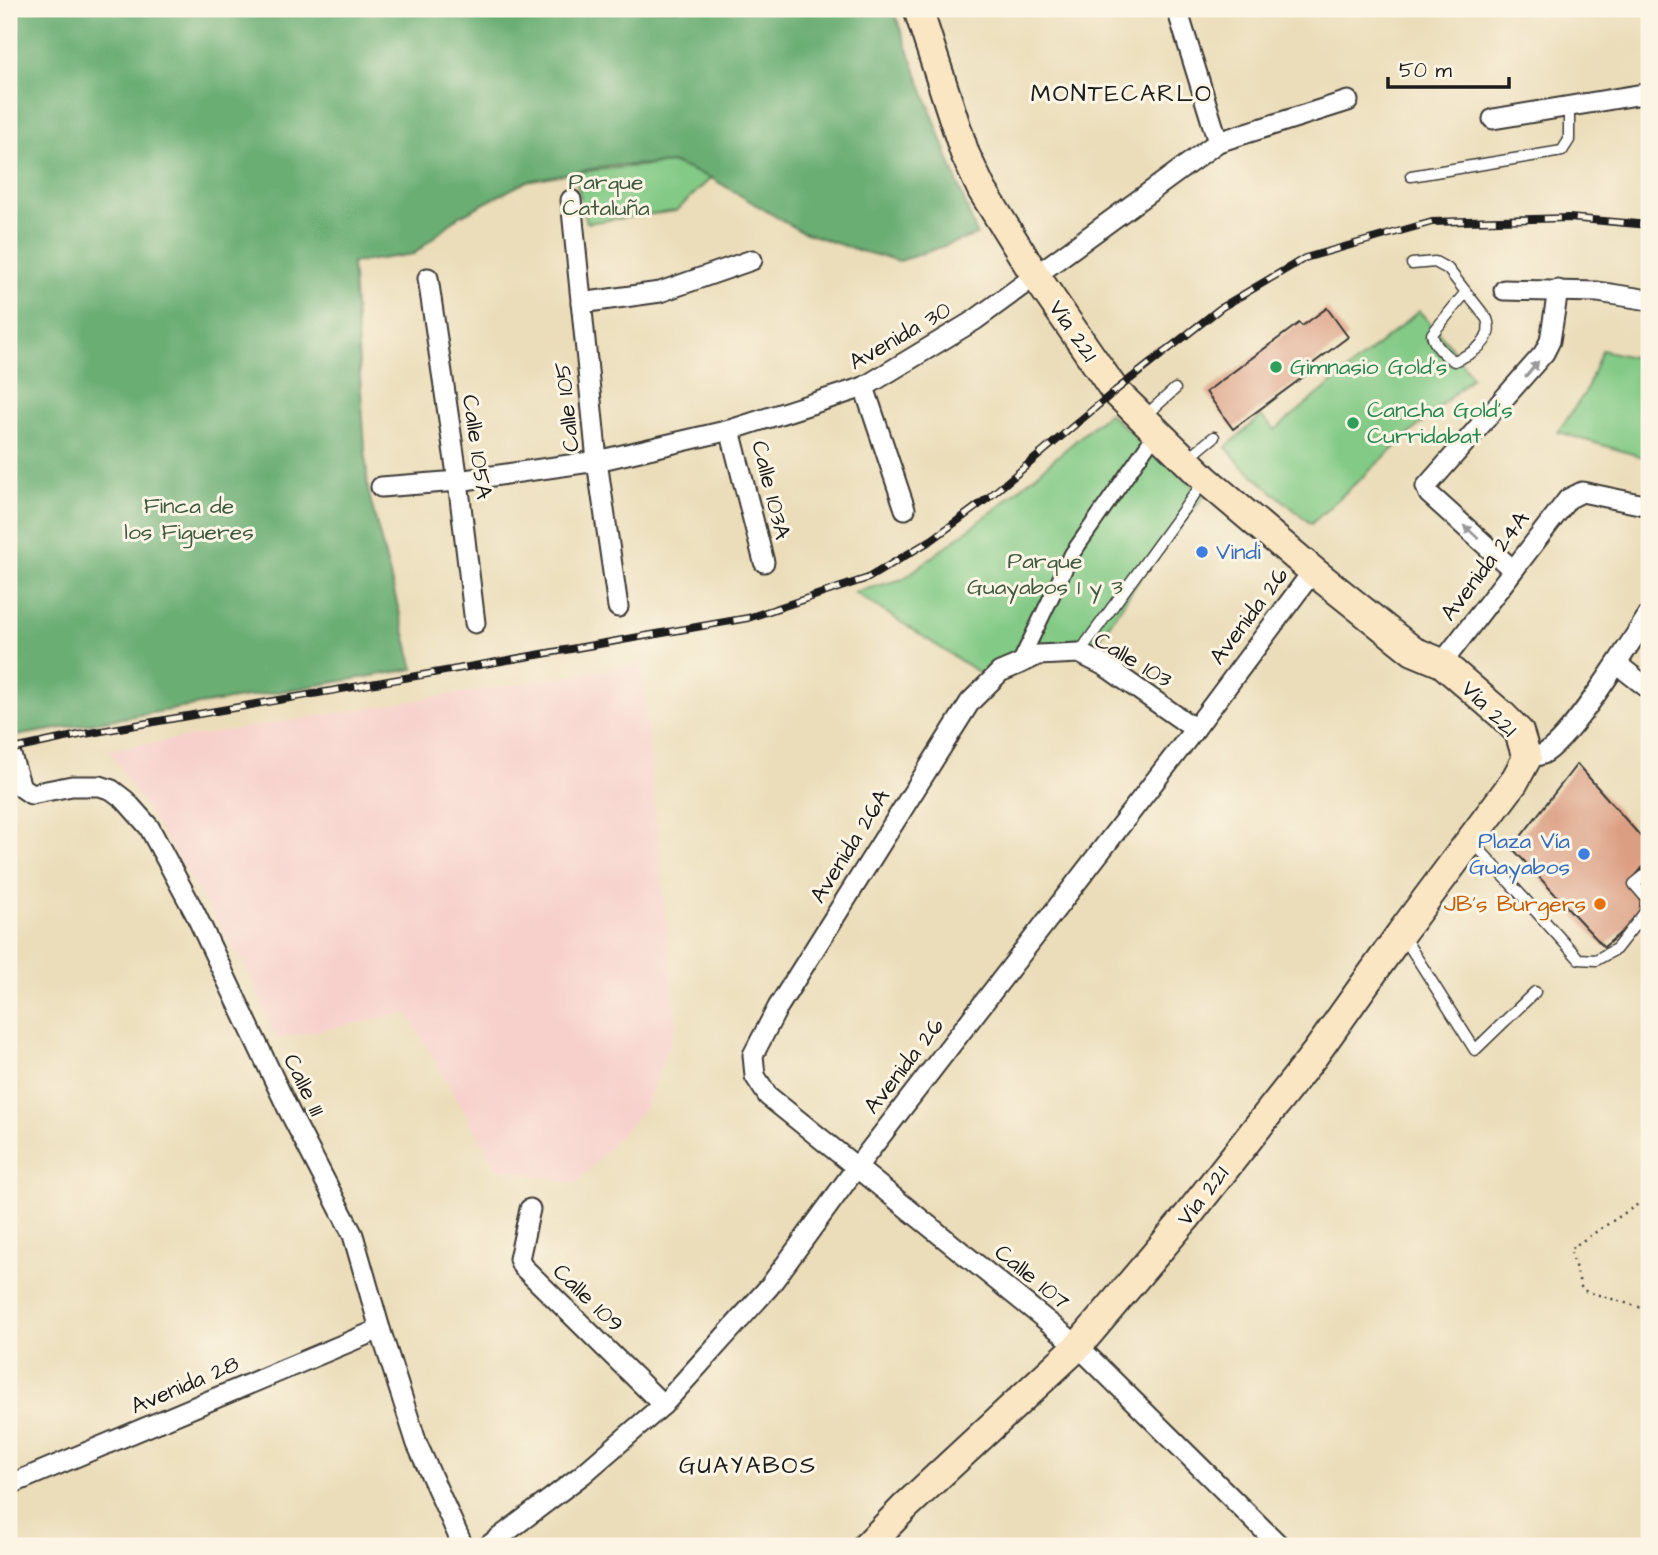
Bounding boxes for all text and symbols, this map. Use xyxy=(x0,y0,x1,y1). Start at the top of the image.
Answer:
scale bar xyxy=(1388,46,1509,90)
text: 50 m xyxy=(1399,56,1453,85)
district label: MONTECARLO xyxy=(1031,77,1213,111)
park label: Parque Cataluña xyxy=(562,166,650,224)
street label: Avenida 30 xyxy=(843,294,957,378)
street label: Vía 221 xyxy=(1041,294,1105,368)
place label: Gimnasio Gold's xyxy=(1290,351,1447,383)
marker: Gimnasio Gold's xyxy=(1268,359,1284,375)
street label: Calle 105 xyxy=(546,360,588,454)
one-way arrow xyxy=(1524,360,1539,378)
street label: Calle 105A xyxy=(454,393,500,502)
place label: Cancha Gold's Curridabat xyxy=(1367,394,1513,452)
marker: Cancha Gold's Curridabat xyxy=(1345,415,1361,431)
street label: Calle 103A xyxy=(743,437,799,543)
park label: Finca de los Figueres xyxy=(124,490,254,549)
street label: Avenida 24A xyxy=(1433,504,1537,628)
one-way arrow xyxy=(1462,525,1479,540)
place label: Vindi xyxy=(1216,536,1261,568)
marker: Vindi xyxy=(1194,544,1210,560)
park label: Parque Guayabos 1 y 3 xyxy=(967,545,1123,604)
street label: Avenida 26 xyxy=(1202,561,1296,671)
street label: Calle 103 xyxy=(1088,624,1178,696)
street label: Vía 221 xyxy=(1454,674,1524,744)
street label: Avenida 26A xyxy=(802,783,898,909)
place label: Plaza Vía Guayabos xyxy=(1469,825,1570,884)
marker: Plaza Vía Guayabos xyxy=(1576,846,1592,862)
place label: JB's Burgers xyxy=(1444,888,1586,921)
marker: JB's Burgers xyxy=(1592,896,1608,912)
street label: Avenida 26 xyxy=(856,1011,952,1121)
street label: Calle 111 xyxy=(275,1048,333,1122)
street label: Vía 221 xyxy=(1169,1159,1237,1233)
street label: Calle 107 xyxy=(988,1237,1076,1317)
street label: Calle 109 xyxy=(545,1256,631,1340)
street label: Avenida 28 xyxy=(126,1348,244,1422)
district label: GUAYABOS xyxy=(679,1449,817,1483)

